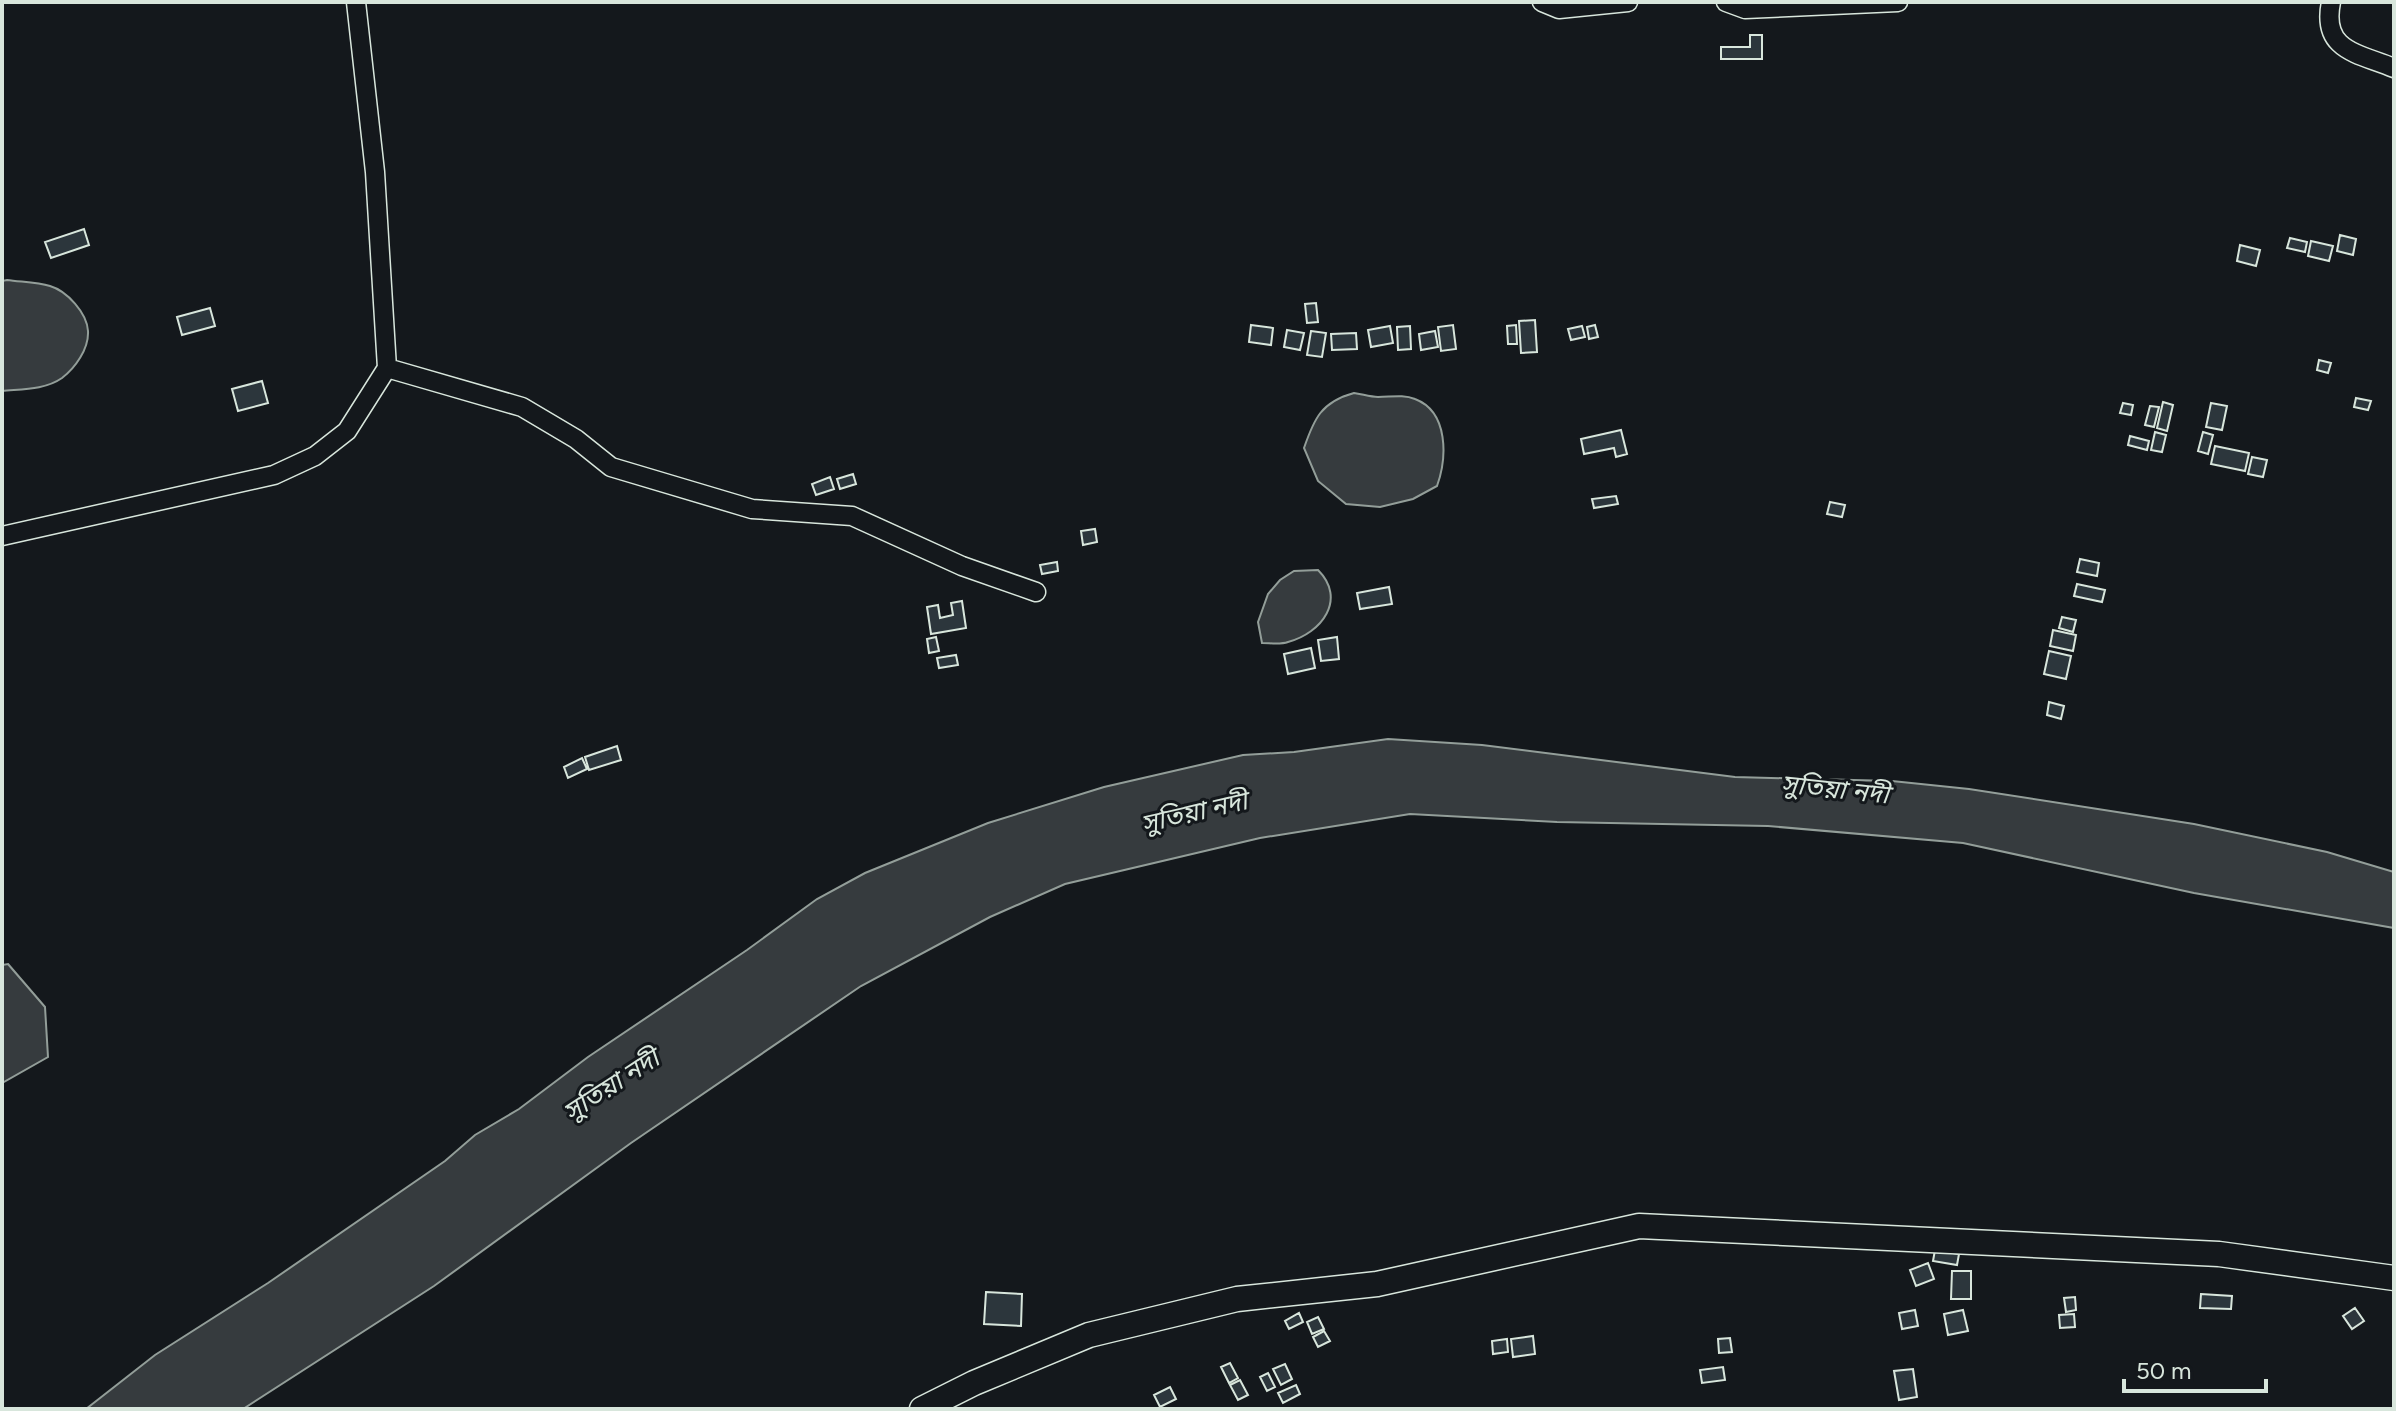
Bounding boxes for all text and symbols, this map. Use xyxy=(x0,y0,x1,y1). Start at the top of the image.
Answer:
water label: সুতিয়া নদী xyxy=(1780,767,1895,811)
water label: সুতিয়া নদী xyxy=(1138,783,1255,840)
water label: সুতিয়া নদী xyxy=(557,1039,669,1128)
scale bar xyxy=(2124,1343,2266,1393)
text: 50 m xyxy=(2136,1356,2192,1385)

